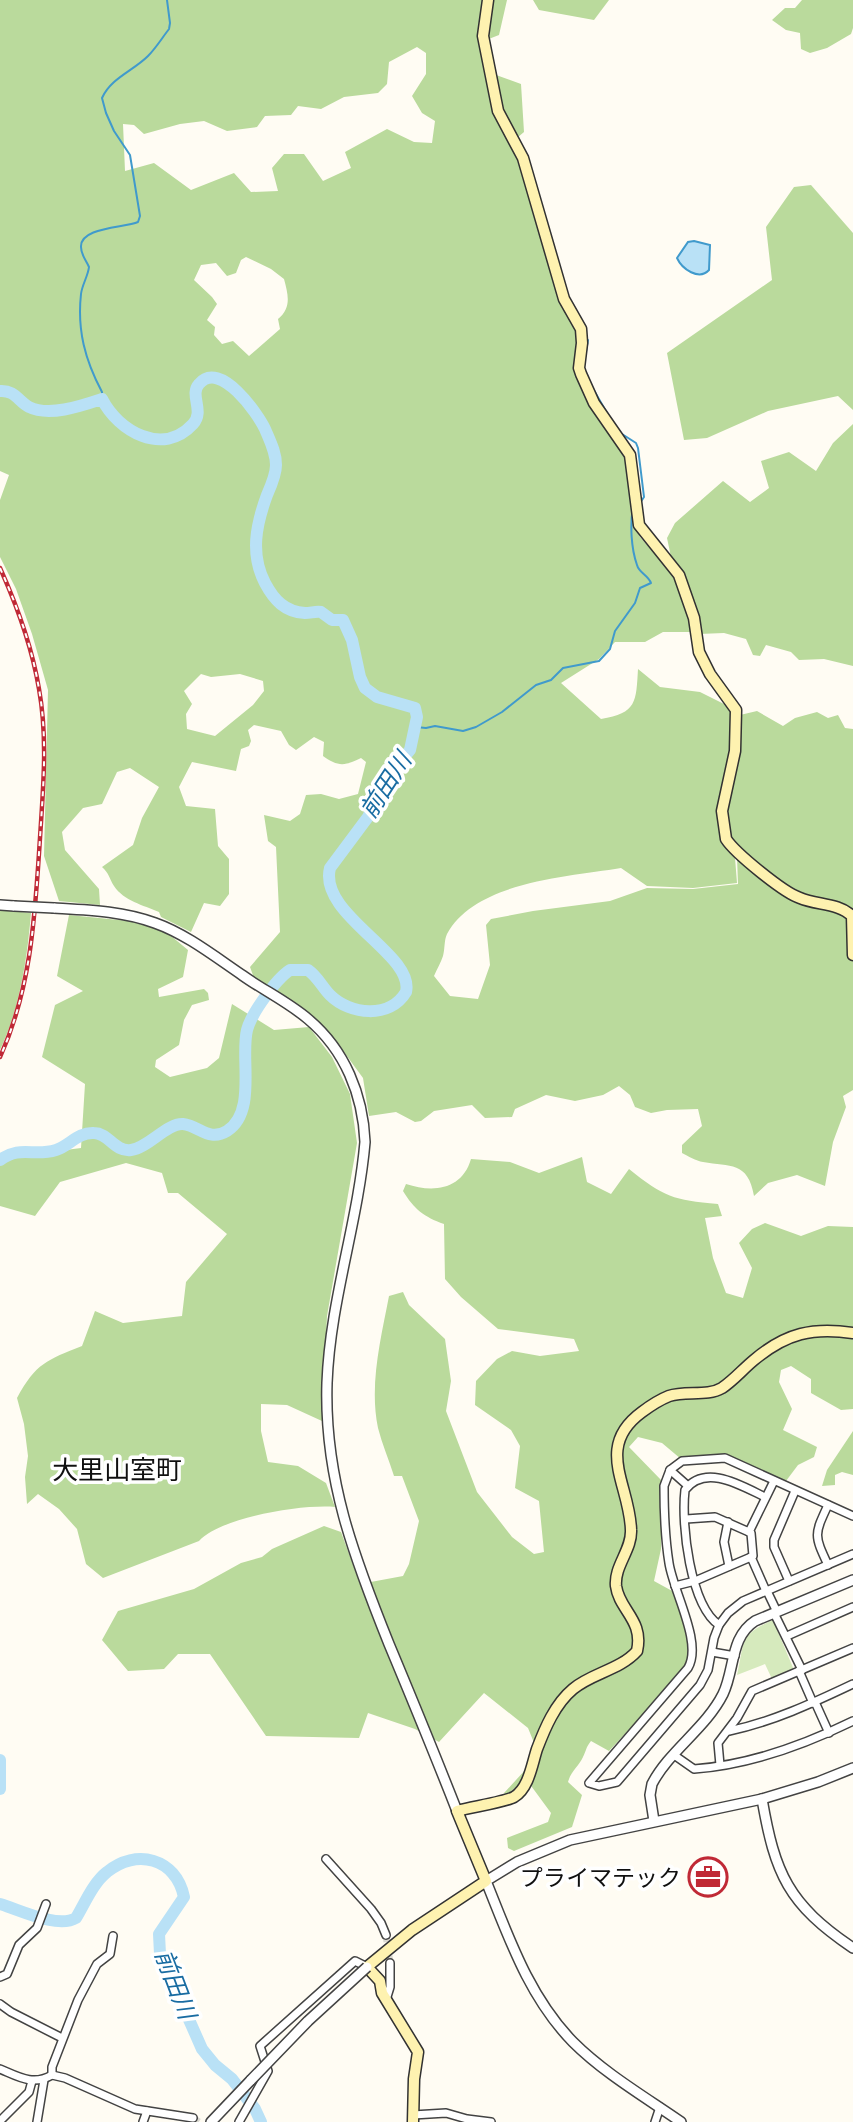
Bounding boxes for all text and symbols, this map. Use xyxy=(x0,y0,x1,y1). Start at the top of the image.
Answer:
water label: 前田川 xyxy=(352,744,420,824)
district label: 大里山室町 xyxy=(52,1452,182,1486)
office icon: プライマテック xyxy=(687,1856,729,1898)
place label: プライマテック xyxy=(520,1862,681,1892)
water label: 前田川 xyxy=(148,1945,205,2026)

